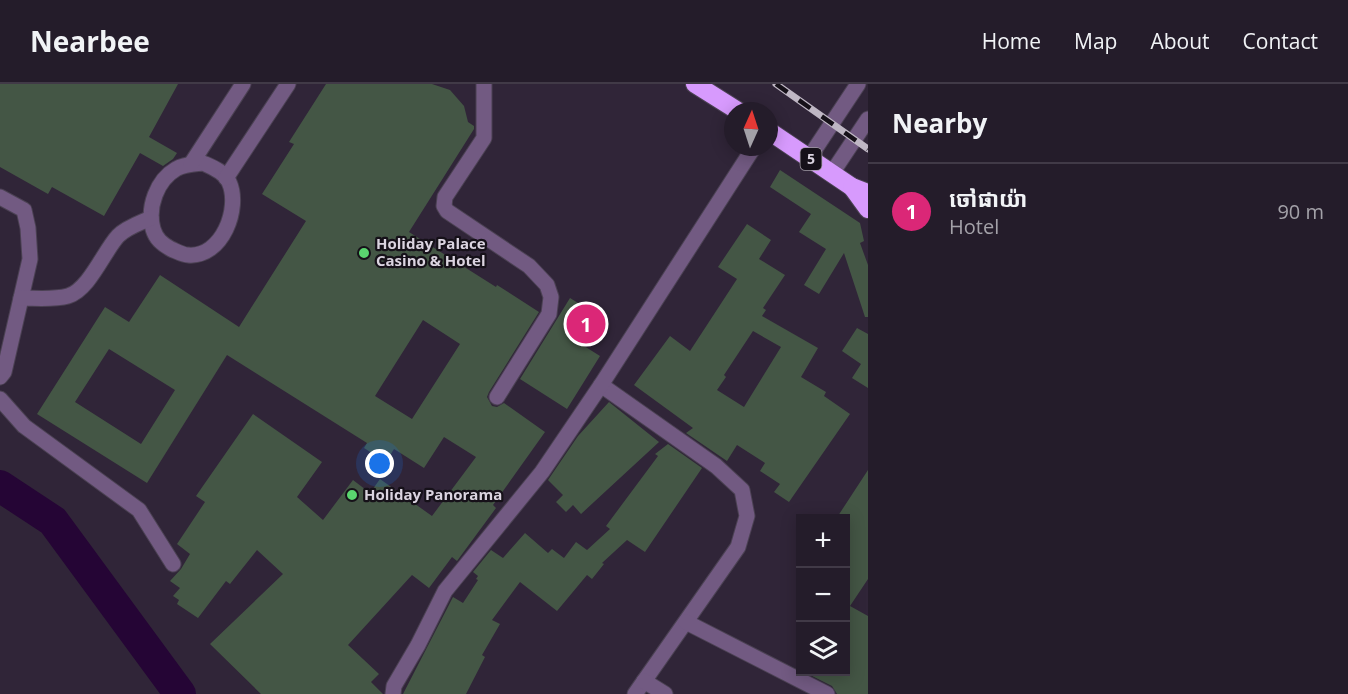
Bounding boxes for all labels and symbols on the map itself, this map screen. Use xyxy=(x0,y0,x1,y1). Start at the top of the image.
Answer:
north arrow xyxy=(724,102,778,156)
road number: 5 xyxy=(800,148,822,170)
place label: Holiday Palace Casino & Hotel xyxy=(376,233,486,270)
marker: Holiday Palace Casino & Hotel xyxy=(357,246,371,260)
pin: 1 xyxy=(566,302,606,346)
your location xyxy=(365,449,394,478)
place label: Holiday Panorama xyxy=(364,484,502,504)
marker: Holiday Panorama xyxy=(345,488,359,502)

